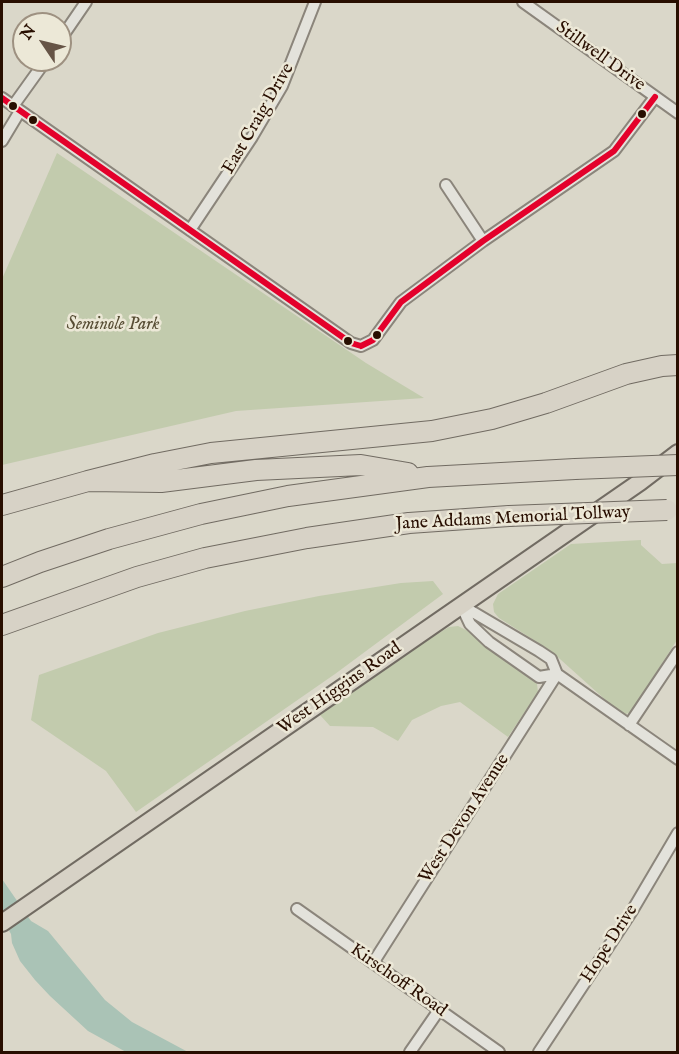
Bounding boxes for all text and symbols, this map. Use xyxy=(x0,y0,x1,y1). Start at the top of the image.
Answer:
north arrow xyxy=(12,12,72,72)
street label: Stillwell Drive xyxy=(551,17,649,97)
text: N xyxy=(17,21,41,44)
street label: East Craig Drive xyxy=(219,60,299,178)
unlabelled marker xyxy=(7,100,19,112)
unlabelled marker xyxy=(636,108,648,120)
unlabelled marker xyxy=(27,114,39,126)
park label: Seminole Park xyxy=(67,314,159,336)
unlabelled marker xyxy=(371,329,383,341)
unlabelled marker xyxy=(342,335,354,347)
street label: Jane Addams Memorial Tollway xyxy=(395,502,631,536)
street label: West Higgins Road xyxy=(274,638,406,740)
street label: West Devon Avenue xyxy=(415,750,515,888)
street label: Hope Drive xyxy=(577,901,643,987)
street label: Kirschoff Road xyxy=(346,940,450,1022)

